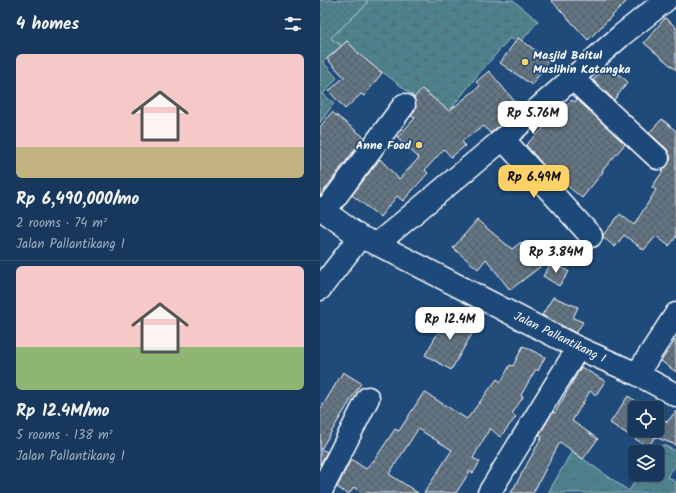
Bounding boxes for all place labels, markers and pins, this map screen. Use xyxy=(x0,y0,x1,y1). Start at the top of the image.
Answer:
place label: Masjid Baitul Muslihin Katangka xyxy=(533,46,630,79)
marker: Masjid Baitul Muslihin Katangka xyxy=(520,57,530,67)
pin: Rp 5.76M xyxy=(492,101,574,135)
place label: Anne Food xyxy=(356,136,412,155)
marker: Anne Food xyxy=(414,140,424,150)
pin: Rp 6.49M xyxy=(493,165,575,199)
pin: Rp 3.84M xyxy=(515,240,597,274)
pin: Rp 12.4M xyxy=(409,307,491,341)

